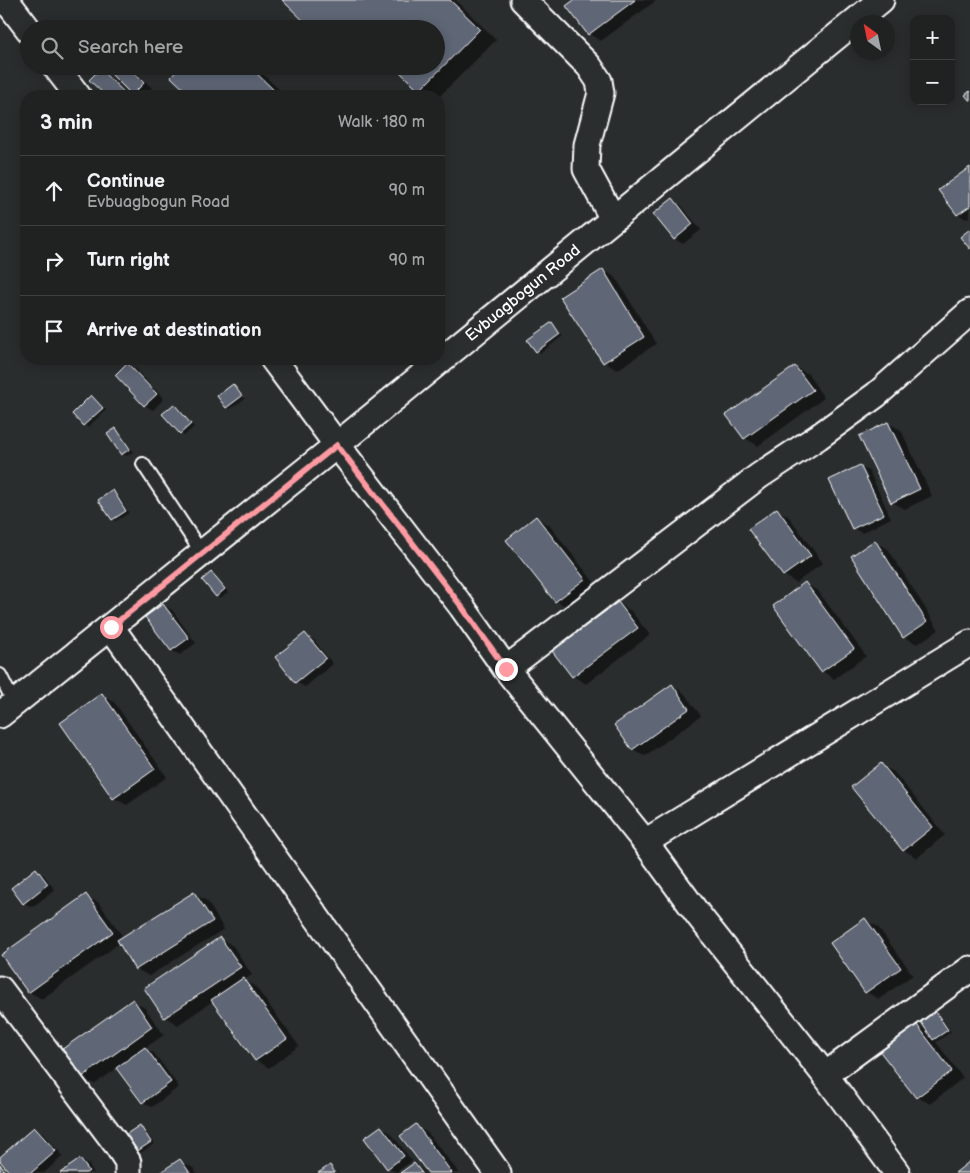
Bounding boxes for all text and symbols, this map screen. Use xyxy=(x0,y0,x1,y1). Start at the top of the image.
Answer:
north arrow xyxy=(850,15,895,60)
map controls xyxy=(910,15,955,105)
button: + xyxy=(910,15,955,60)
search box xyxy=(20,20,445,75)
icon: search xyxy=(38,34,66,62)
text: Search here xyxy=(78,36,183,59)
button: − xyxy=(910,60,955,105)
text: 3 min xyxy=(40,110,93,135)
text: Walk · 180 m xyxy=(338,113,425,132)
text: Continue xyxy=(87,170,165,193)
icon: ahead xyxy=(40,177,68,205)
text: 90 m xyxy=(389,181,425,200)
text: Evbuagbogun Road xyxy=(87,193,230,212)
street label: Evbuagbogun Road xyxy=(462,240,584,345)
icon: right xyxy=(40,247,68,275)
text: Turn right xyxy=(87,249,170,272)
text: 90 m xyxy=(389,251,425,270)
icon: arrive xyxy=(40,317,68,345)
text: Arrive at destination xyxy=(87,319,262,342)
route start xyxy=(100,616,123,639)
route end xyxy=(495,658,518,681)

